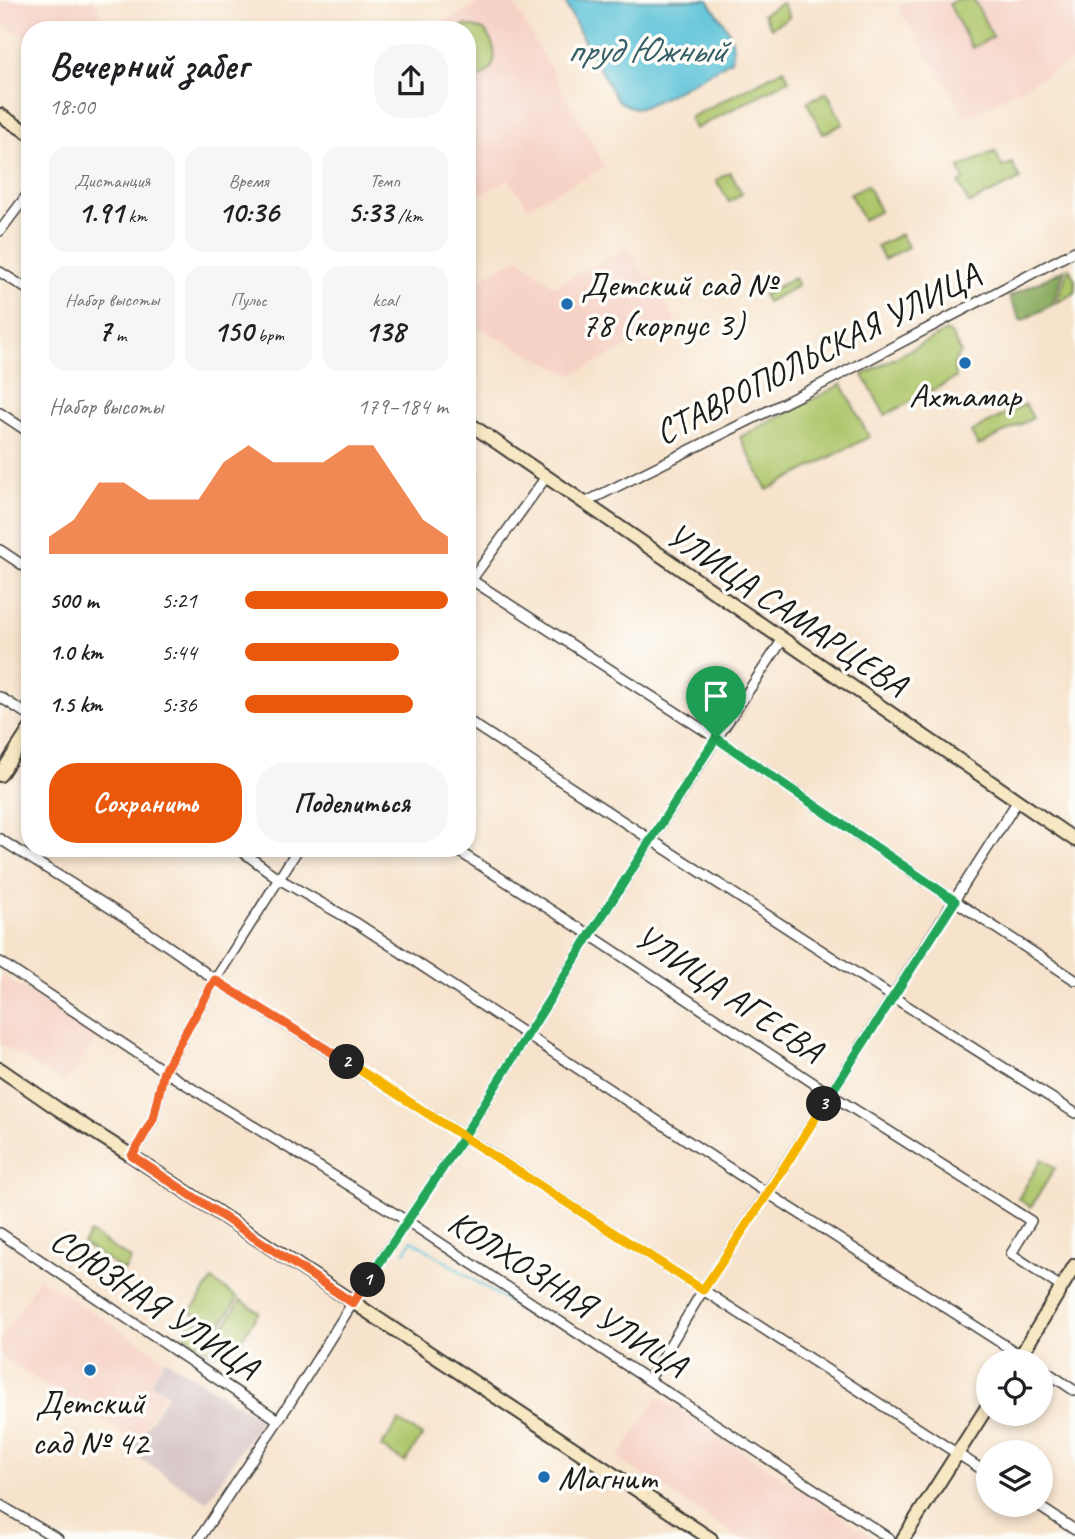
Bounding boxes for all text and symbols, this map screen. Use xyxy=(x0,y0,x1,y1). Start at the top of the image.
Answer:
water label: пруд Южный xyxy=(567,26,733,73)
text: Вечерний забег xyxy=(49,42,248,89)
button: share xyxy=(374,44,448,118)
text: 18:00 xyxy=(49,92,95,121)
text: Дистанция xyxy=(74,169,150,193)
text: Время xyxy=(228,169,269,193)
text: Темп xyxy=(370,169,400,193)
text: 1.91 xyxy=(78,193,124,231)
text: 10:36 xyxy=(218,193,279,231)
text: 5:33 xyxy=(347,193,393,231)
text: km xyxy=(124,204,147,228)
text: /km xyxy=(393,204,423,228)
street label: СТАВРОПОЛЬСКАЯ УЛИЦА xyxy=(647,251,988,455)
place label: Детский сад № 78 (корпус 3) xyxy=(581,262,780,347)
text: Набор высоты xyxy=(65,288,159,312)
text: Пульс xyxy=(230,288,267,312)
text: kcal xyxy=(372,288,397,312)
marker: Детский сад № 78 (корпус 3) xyxy=(559,296,575,312)
text: 7 xyxy=(98,312,111,350)
text: 150 xyxy=(213,312,253,350)
text: 138 xyxy=(365,312,405,350)
text: m xyxy=(111,323,126,347)
text: bpm xyxy=(253,323,284,347)
marker: Ахтамар xyxy=(957,355,973,371)
place label: Ахтамар xyxy=(909,373,1023,418)
text: Набор высоты xyxy=(49,392,163,421)
text: 179–184 m xyxy=(357,392,448,421)
street label: УЛИЦА САМАРЦЕВА xyxy=(658,512,917,707)
text: 500 m xyxy=(49,586,98,615)
text: 5:21 xyxy=(161,586,197,615)
text: 1.0 km xyxy=(49,638,103,667)
text: 5:44 xyxy=(161,638,197,667)
pin xyxy=(686,666,746,738)
icon: arrive xyxy=(697,677,735,715)
text: 1.5 km xyxy=(49,690,102,719)
text: 5:36 xyxy=(161,690,197,719)
button: Сохранить xyxy=(49,763,242,843)
button: Поделиться xyxy=(256,763,448,843)
street label: УЛИЦА АГЕЕВА xyxy=(626,914,833,1074)
pin: 2 xyxy=(330,1044,364,1080)
text: 2 xyxy=(342,1049,351,1073)
pin: 3 xyxy=(806,1086,842,1122)
text: 3 xyxy=(819,1091,828,1115)
street label: КОЛХОЗНАЯ УЛИЦА xyxy=(440,1199,697,1388)
street label: СОЮЗНАЯ УЛИЦА xyxy=(42,1217,269,1390)
pin: 1 xyxy=(350,1262,386,1298)
text: 1 xyxy=(363,1267,372,1291)
map controls xyxy=(976,1349,1053,1517)
button: locate xyxy=(976,1349,1053,1426)
marker: Детский сад № 42 xyxy=(82,1362,98,1378)
place label: Детский сад № 42 xyxy=(32,1380,151,1465)
button: layers xyxy=(976,1440,1053,1517)
place label: Магнит xyxy=(558,1455,659,1500)
marker: Магнит xyxy=(536,1469,552,1485)

